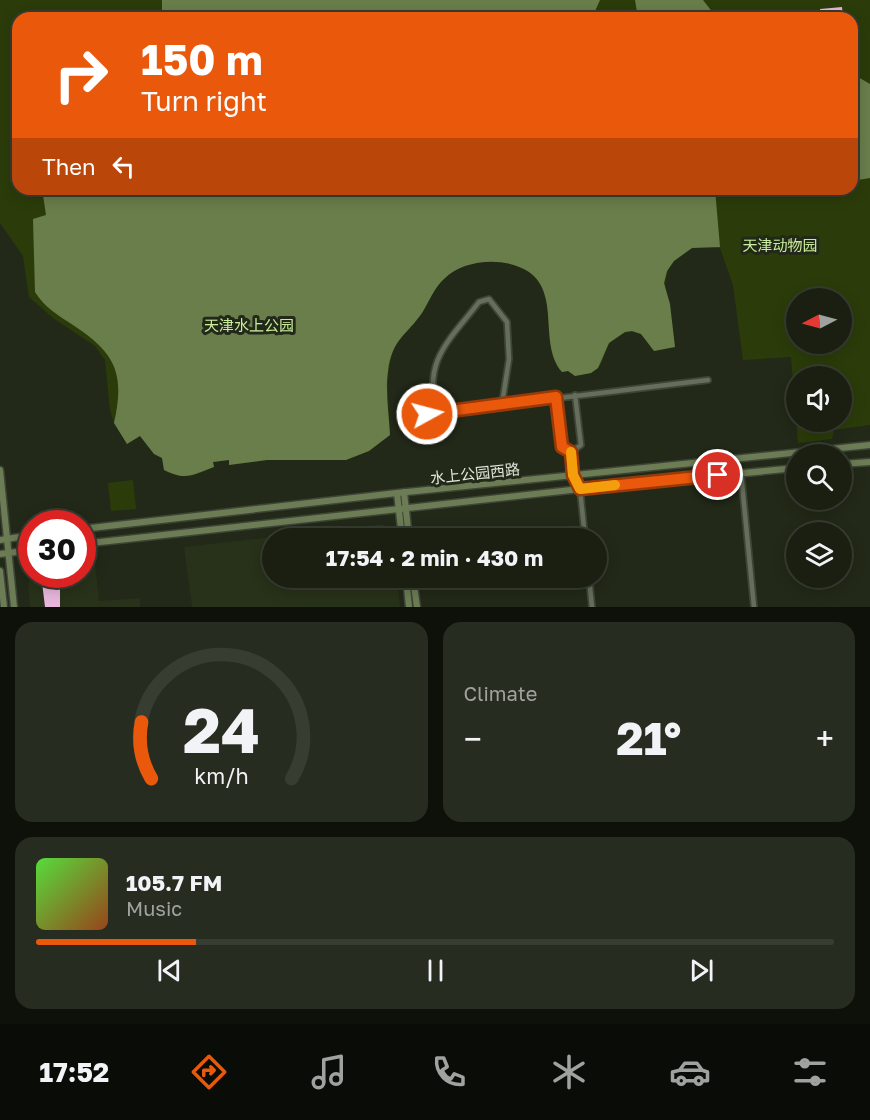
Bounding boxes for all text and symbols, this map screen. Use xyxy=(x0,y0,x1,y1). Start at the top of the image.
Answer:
text: 150 m xyxy=(141,34,263,84)
icon: right xyxy=(42,36,120,114)
text: Turn right xyxy=(141,85,267,117)
icon: left xyxy=(107,150,140,183)
text: Then xyxy=(42,153,95,180)
park label: 天津动物园 xyxy=(742,236,818,254)
north arrow xyxy=(786,288,852,354)
map controls xyxy=(786,288,852,588)
park label: 天津水上公园 xyxy=(204,316,294,334)
button: sound xyxy=(786,366,852,432)
position arrow xyxy=(395,382,459,446)
button: search xyxy=(786,444,852,510)
pin xyxy=(692,449,743,500)
icon: arrive xyxy=(701,458,734,491)
street label: 水上公园西路 xyxy=(429,459,521,487)
speed limit sign: 30 xyxy=(18,510,96,588)
button: layers xyxy=(786,522,852,588)
text: 17:54 · 2 min · 430 m xyxy=(326,544,543,571)
text: Climate xyxy=(464,681,537,705)
text: 24 xyxy=(183,692,260,767)
text: 21° xyxy=(616,711,681,765)
text: − xyxy=(464,719,482,758)
text: + xyxy=(816,719,834,758)
text: km/h xyxy=(194,763,249,789)
text: 105.7 FM xyxy=(126,869,222,896)
text: Music xyxy=(126,896,182,920)
icon: previous xyxy=(153,954,186,987)
icon: pause xyxy=(419,954,452,987)
icon: next xyxy=(685,954,718,987)
icon: directions xyxy=(188,1051,230,1093)
icon: music xyxy=(308,1051,350,1093)
icon: phone xyxy=(428,1051,470,1093)
icon: climate xyxy=(548,1051,590,1093)
icon: car xyxy=(669,1051,711,1093)
icon: filters xyxy=(789,1051,831,1093)
text: 17:52 xyxy=(39,1056,109,1088)

